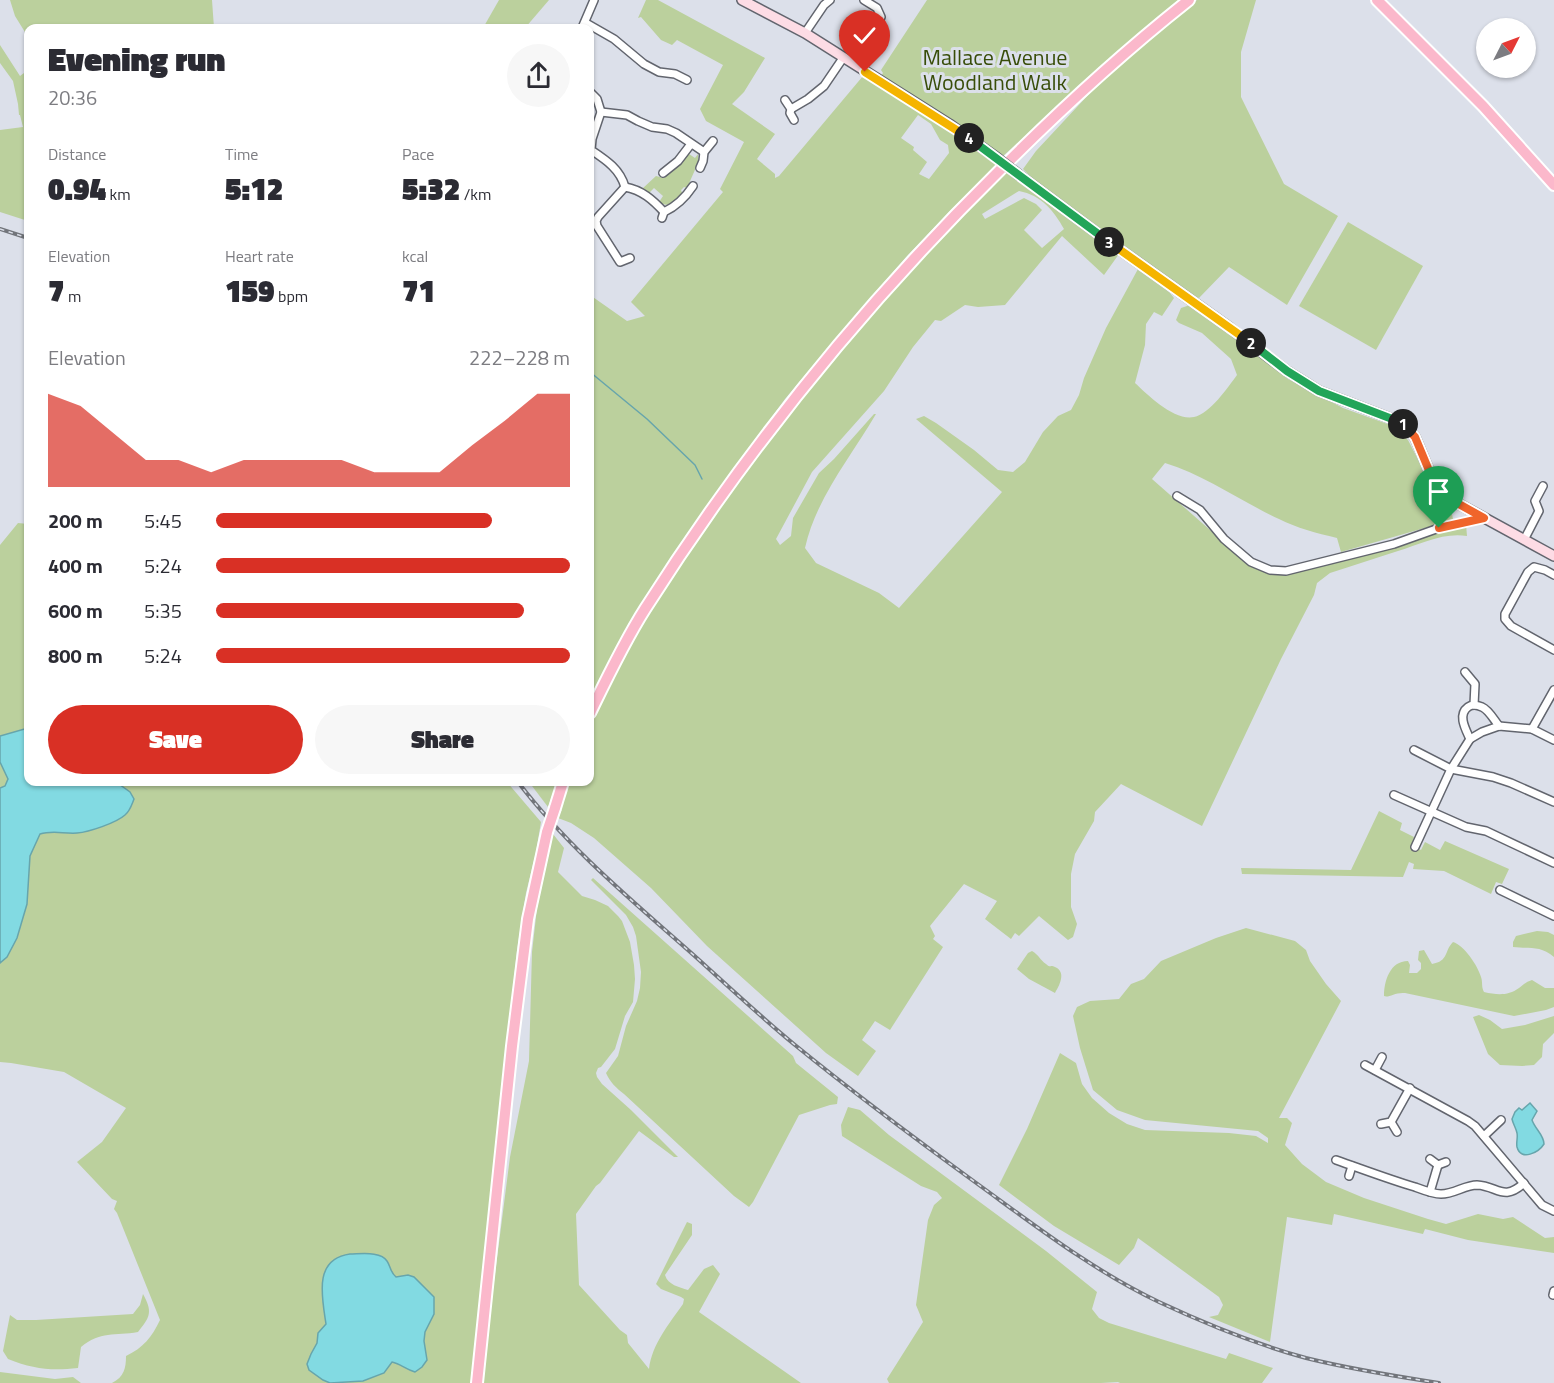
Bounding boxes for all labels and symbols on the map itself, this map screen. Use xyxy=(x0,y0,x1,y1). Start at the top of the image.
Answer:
pin xyxy=(839,10,890,72)
north arrow xyxy=(1476,18,1536,78)
park label: Mallace Avenue Woodland Walk xyxy=(923,40,1068,99)
pin: 4 xyxy=(954,123,984,153)
pin: 3 xyxy=(1094,227,1124,257)
pin: 2 xyxy=(1236,328,1266,358)
pin: 1 xyxy=(1388,409,1418,439)
pin xyxy=(1413,466,1464,528)

